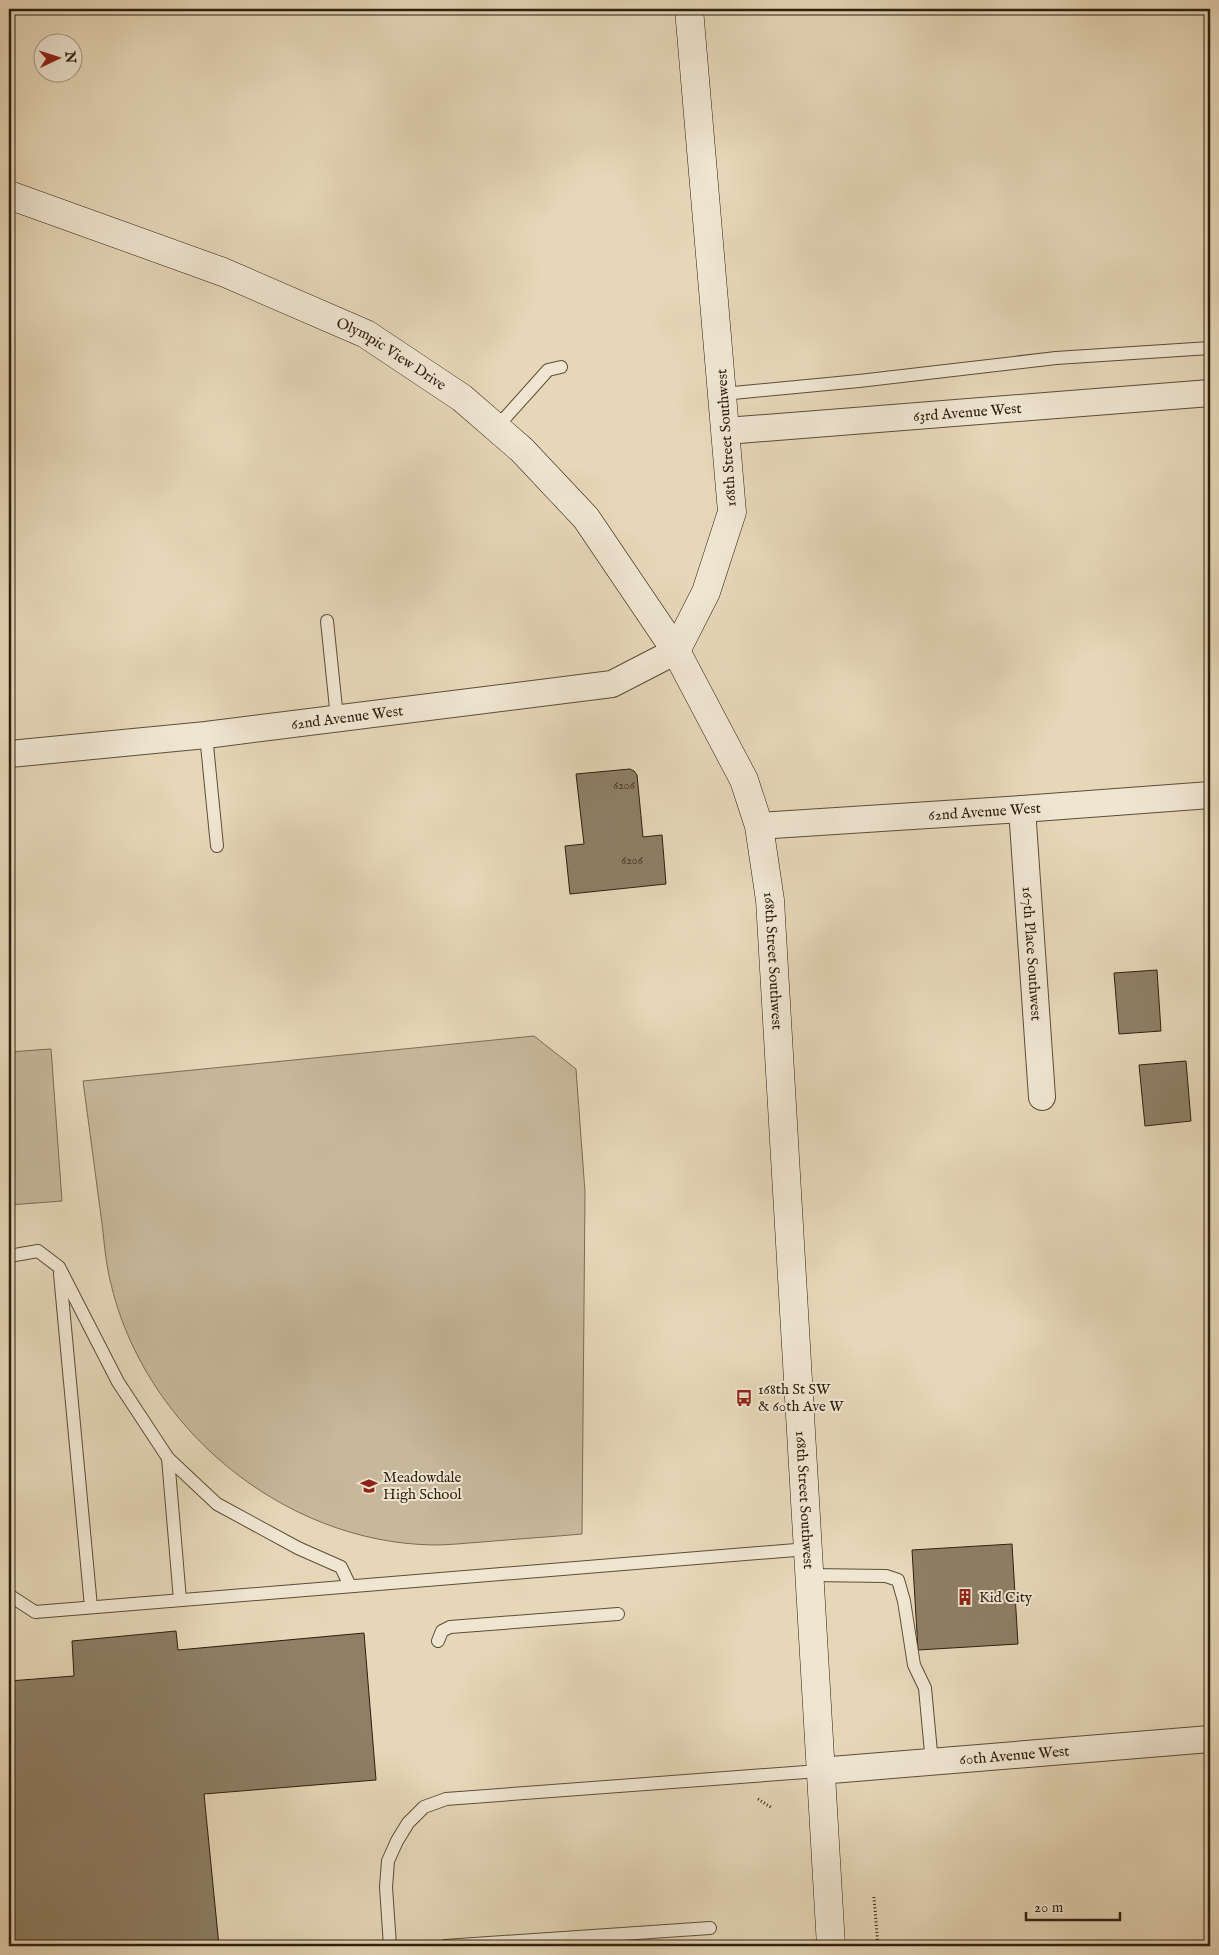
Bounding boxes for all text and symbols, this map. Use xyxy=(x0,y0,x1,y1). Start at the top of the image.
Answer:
north arrow xyxy=(32,32,82,82)
text: N xyxy=(61,49,79,64)
street label: Olympic View Drive xyxy=(333,313,450,395)
street label: 168th Street Southwest xyxy=(712,368,741,508)
street label: 63rd Avenue West xyxy=(912,399,1022,426)
street label: 62nd Avenue West xyxy=(290,701,404,734)
house number: 6206 xyxy=(613,778,636,793)
street label: 62nd Avenue West xyxy=(928,799,1042,825)
house number: 6206 xyxy=(621,853,644,868)
street label: 167th Place Southwest xyxy=(1017,886,1046,1022)
street label: 168th Street Southwest xyxy=(759,891,787,1030)
place label: 168th St SW & 60th Ave W xyxy=(758,1380,844,1416)
bus stop icon: 168th St SW & 60th Ave W xyxy=(734,1388,754,1408)
street label: 168th Street Southwest xyxy=(791,1430,818,1570)
place label: Meadowdale High School xyxy=(383,1468,462,1504)
school or university icon: Meadowdale High School xyxy=(359,1476,379,1496)
building icon: Kid City xyxy=(955,1587,975,1607)
place label: Kid City xyxy=(979,1588,1033,1607)
street label: 60th Avenue West xyxy=(959,1742,1070,1769)
scale bar xyxy=(1026,1890,1120,1922)
text: 20 m xyxy=(1034,1898,1064,1917)

